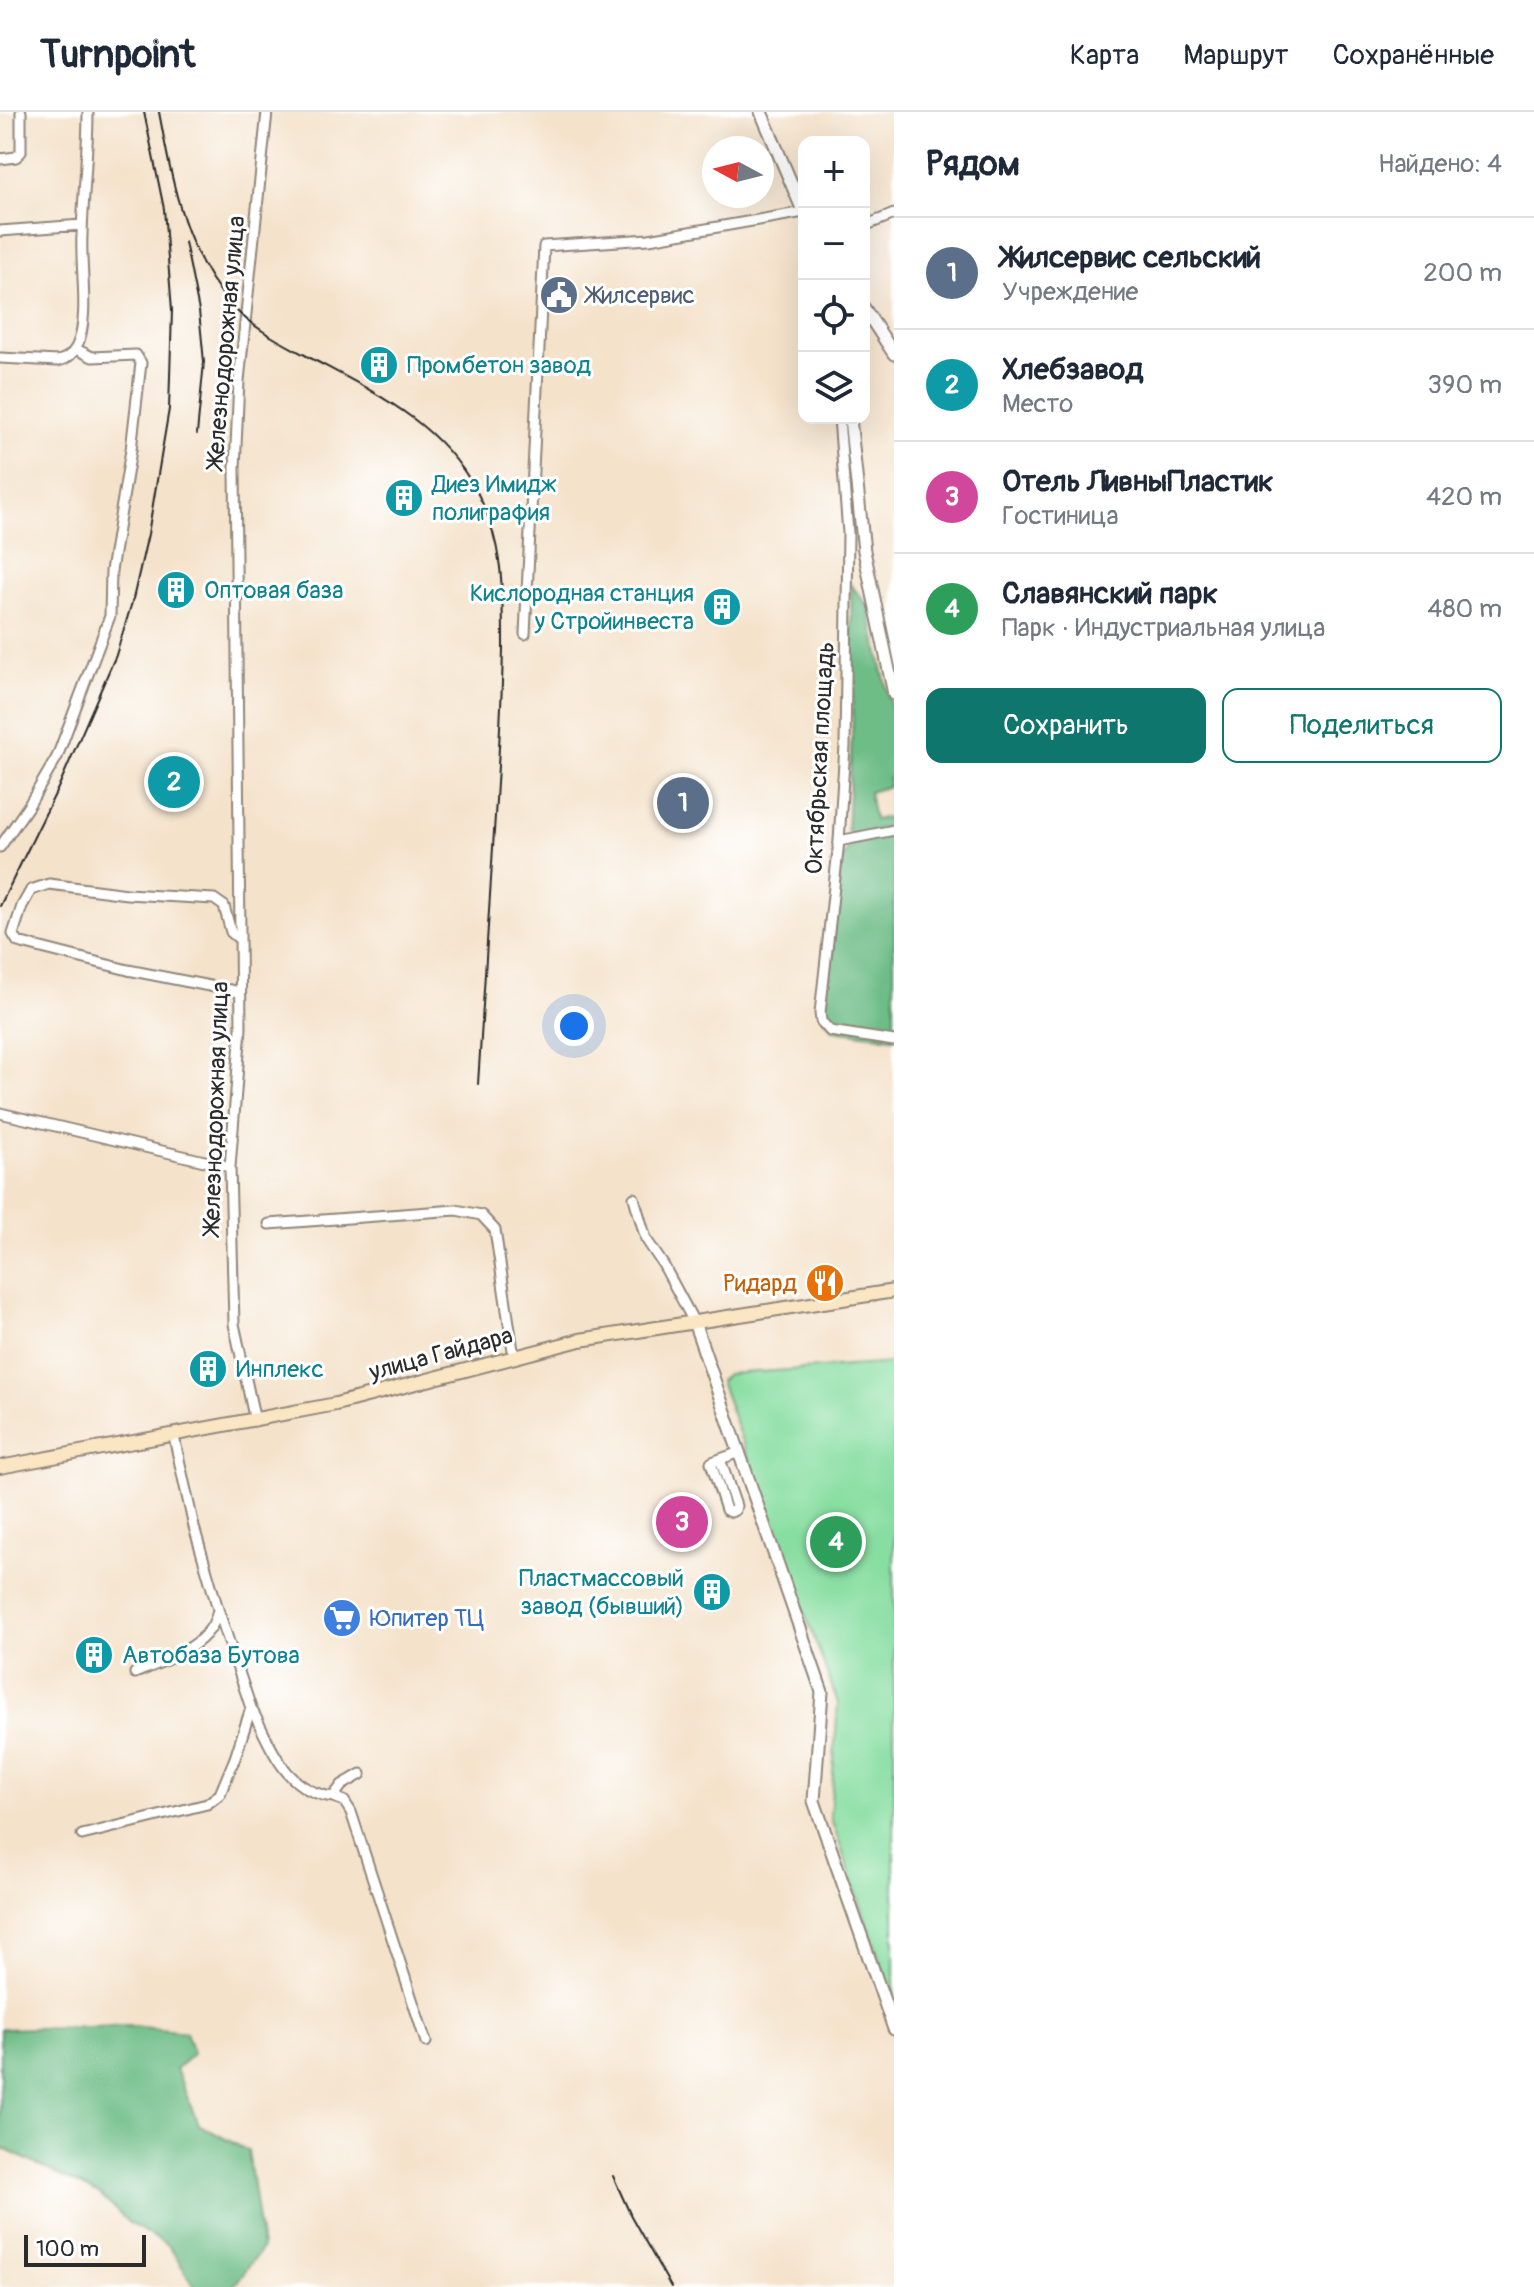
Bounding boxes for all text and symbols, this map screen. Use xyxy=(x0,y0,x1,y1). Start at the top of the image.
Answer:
text: Turnpoint xyxy=(40,31,195,79)
text: Карта xyxy=(1070,38,1139,73)
text: Маршрут xyxy=(1183,38,1289,73)
text: Сохранённые xyxy=(1333,38,1494,73)
north arrow xyxy=(702,136,774,208)
map controls xyxy=(798,136,870,424)
button: + xyxy=(798,136,870,208)
text: Рядом xyxy=(926,143,1020,186)
text: Найдено: 4 xyxy=(1378,148,1502,180)
button: − xyxy=(798,208,870,280)
street label: Железнодорожная улица xyxy=(200,215,251,473)
text: Жилсервис сельский xyxy=(1002,239,1261,276)
text: 1 xyxy=(947,257,957,289)
text: 200 m xyxy=(1423,257,1502,289)
public building icon: Жилсервис xyxy=(538,274,580,316)
text: Учреждение xyxy=(1002,276,1138,308)
button: locate xyxy=(798,280,870,352)
place label: Жилсервис xyxy=(583,281,695,310)
building icon: Промбетон завод xyxy=(358,344,400,386)
place label: Промбетон завод xyxy=(407,351,592,380)
text: Хлебзавод xyxy=(1002,351,1143,388)
button: layers xyxy=(798,352,870,424)
text: 2 xyxy=(945,369,959,401)
text: 390 m xyxy=(1428,369,1502,401)
text: Место xyxy=(1002,388,1073,420)
text: Отель ЛивныПластик xyxy=(1002,463,1274,500)
place label: Диез Имидж полиграфия xyxy=(431,470,557,527)
building icon: Диез Имидж полиграфия xyxy=(383,477,425,519)
text: 3 xyxy=(945,481,959,513)
text: 420 m xyxy=(1426,481,1502,513)
text: Гостиница xyxy=(1002,500,1119,532)
building icon: Оптовая база xyxy=(155,569,197,611)
text: Славянский парк xyxy=(1002,575,1218,612)
place label: Оптовая база xyxy=(204,576,344,605)
place label: Кислородная станция у Стройинвеста xyxy=(470,579,694,636)
building icon: Кислородная станция у Стройинвеста xyxy=(701,586,743,628)
text: 4 xyxy=(944,593,960,625)
text: 480 m xyxy=(1427,593,1502,625)
text: Парк · Индустриальная улица xyxy=(1002,612,1325,644)
street label: Октябрьская площадь xyxy=(799,641,841,875)
button: Сохранить xyxy=(926,688,1206,763)
button: Поделиться xyxy=(1222,688,1502,763)
pin: 2 xyxy=(148,752,200,812)
pin: 1 xyxy=(657,773,709,833)
street label: Железнодорожная улица xyxy=(197,981,235,1239)
your location xyxy=(554,1006,594,1046)
restaurant icon: Ридард xyxy=(804,1262,846,1304)
place label: Ридард xyxy=(723,1269,798,1298)
street label: улица Гайдара xyxy=(365,1321,516,1387)
building icon: Инплекс xyxy=(187,1348,229,1390)
place label: Инплекс xyxy=(236,1355,324,1384)
pin: 3 xyxy=(656,1492,708,1552)
pin: 4 xyxy=(810,1512,862,1572)
place label: Пластмассовый завод (бывший) xyxy=(519,1564,684,1621)
building icon: Пластмассовый завод (бывший) xyxy=(691,1571,733,1613)
supermarket icon: Юпитер ТЦ xyxy=(321,1597,363,1639)
place label: Юпитер ТЦ xyxy=(370,1604,484,1633)
building icon: Автобаза Бутова xyxy=(73,1634,115,1676)
place label: Автобаза Бутова xyxy=(122,1641,300,1670)
scale bar xyxy=(24,2231,146,2267)
text: 100 m xyxy=(36,2235,99,2263)

